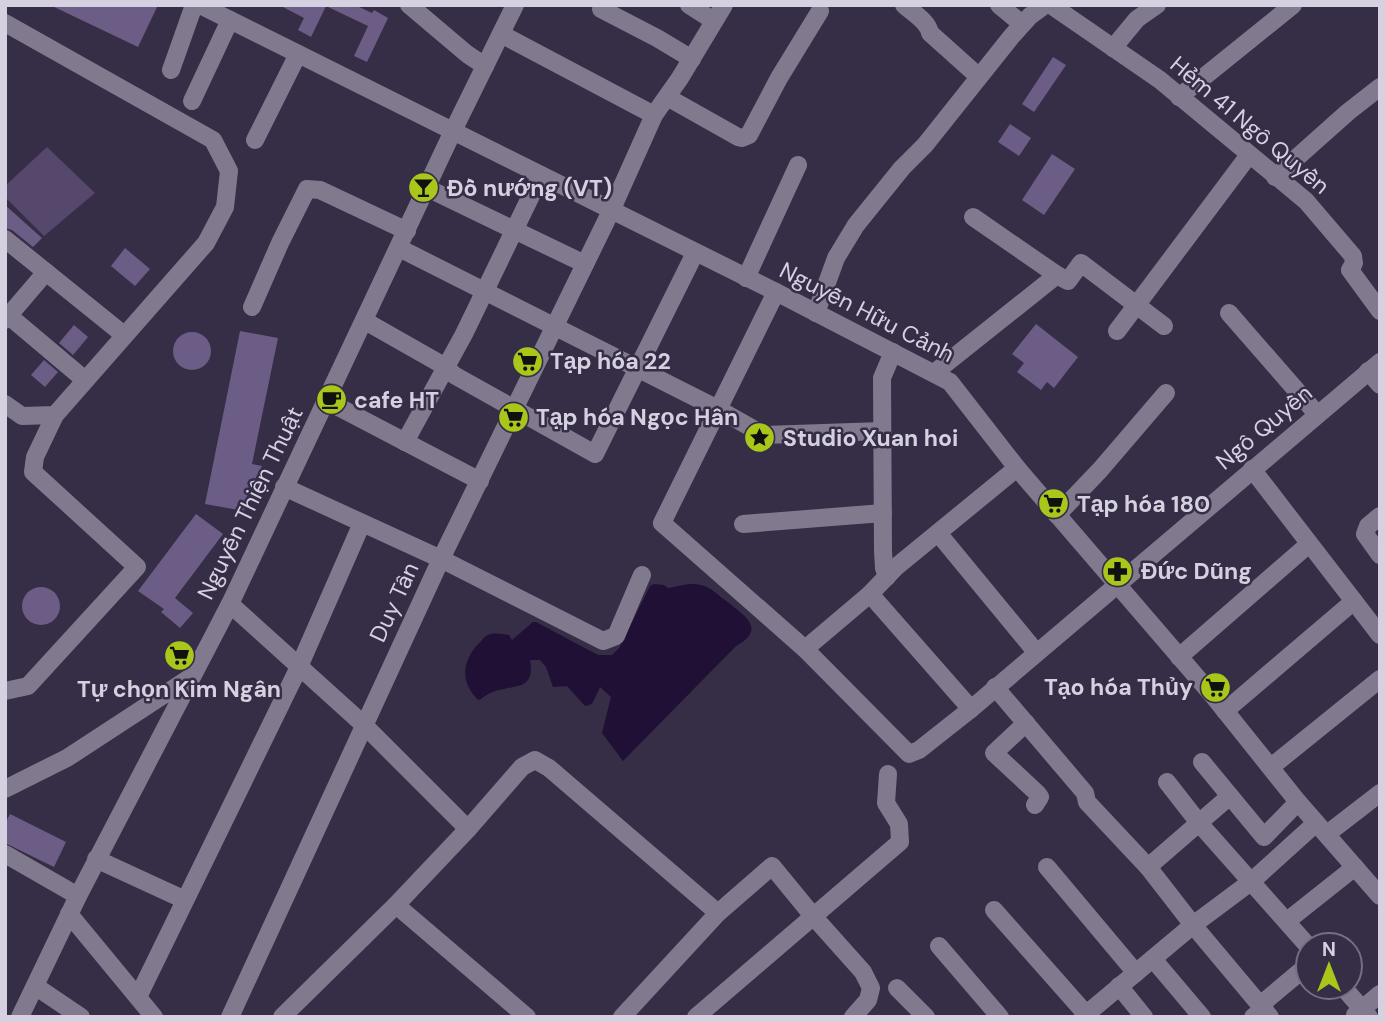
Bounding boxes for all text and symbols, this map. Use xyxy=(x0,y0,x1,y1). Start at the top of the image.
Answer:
street label: Hẻm 41 Ngô Quyền xyxy=(1164,49,1336,201)
bar icon: Đồ nướng (VT) xyxy=(407,171,441,205)
place label: Đồ nướng (VT) xyxy=(447,173,612,203)
street label: Nguyễn Hữu Cảnh xyxy=(775,255,959,369)
supermarket icon: Tạp hóa 22 xyxy=(510,344,544,378)
place label: Tạp hóa 22 xyxy=(550,346,671,376)
street label: Ngô Quyền xyxy=(1210,378,1318,476)
cafe icon: cafe HT xyxy=(314,383,348,417)
place label: cafe HT xyxy=(354,385,439,415)
supermarket icon: Tạp hóa Ngọc Hân xyxy=(496,400,530,434)
street label: Nguyễn Thiện Thuật xyxy=(190,402,310,604)
place label: Tạp hóa Ngọc Hân xyxy=(536,402,738,432)
place icon: Studio Xuan hoi xyxy=(743,421,777,455)
place label: Studio Xuan hoi xyxy=(783,423,958,453)
supermarket icon: Tạp hóa 180 xyxy=(1037,487,1071,521)
place label: Tạp hóa 180 xyxy=(1077,489,1210,519)
pharmacy icon: Đức Dũng xyxy=(1101,554,1135,588)
place label: Đức Dũng xyxy=(1141,556,1252,586)
street label: Duy Tân xyxy=(362,557,426,647)
supermarket icon: Tự chọn Kim Ngân xyxy=(162,638,196,672)
supermarket icon: Tạo hóa Thủy xyxy=(1199,670,1233,704)
place label: Tạo hóa Thủy xyxy=(1044,672,1193,702)
place label: Tự chọn Kim Ngân xyxy=(77,674,281,704)
north arrow xyxy=(1294,931,1364,1001)
text: N xyxy=(1322,937,1336,962)

